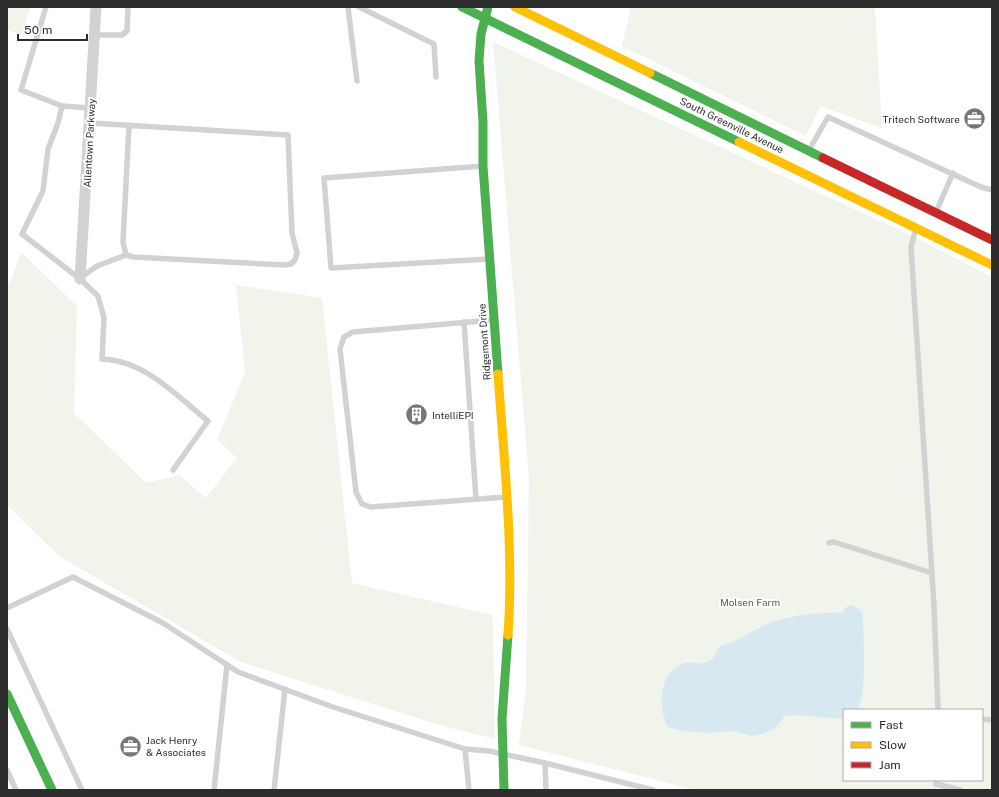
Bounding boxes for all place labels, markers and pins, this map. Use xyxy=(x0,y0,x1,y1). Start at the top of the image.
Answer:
office icon: Tritech Software xyxy=(962,106,988,132)
place label: Tritech Software xyxy=(883,113,960,125)
building icon: IntelliEPI xyxy=(404,402,430,428)
place label: IntelliEPI xyxy=(432,409,474,421)
office icon: Jack Henry & Associates xyxy=(117,733,143,759)
place label: Jack Henry & Associates xyxy=(146,734,206,758)

